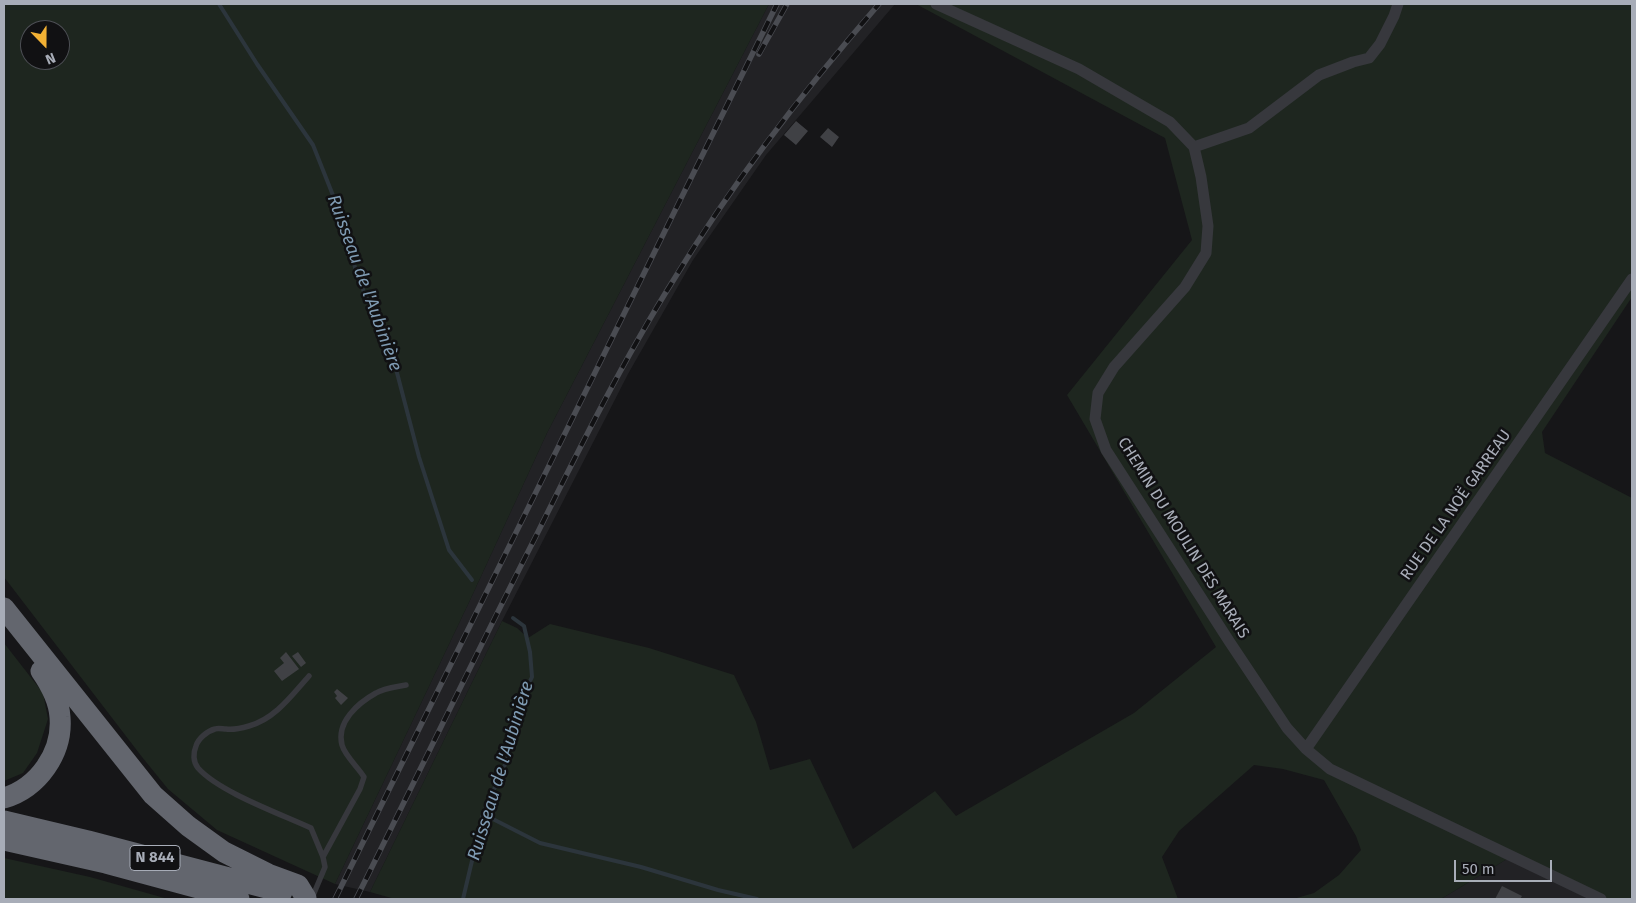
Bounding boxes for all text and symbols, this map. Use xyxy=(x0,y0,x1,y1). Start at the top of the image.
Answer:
north arrow xyxy=(20,20,70,70)
text: N xyxy=(43,49,58,68)
water label: Ruisseau de l'Aubinière xyxy=(322,192,406,374)
street label: RUE DE LA NOË GARREAU xyxy=(1397,426,1515,584)
street label: CHEMIN DU MOULIN DES MARAIS xyxy=(1113,434,1253,642)
water label: Ruisseau de l'Aubinière xyxy=(463,679,539,863)
road number: N 844 xyxy=(130,846,180,870)
scale bar xyxy=(1456,850,1554,882)
text: 50 m xyxy=(1462,860,1495,878)

